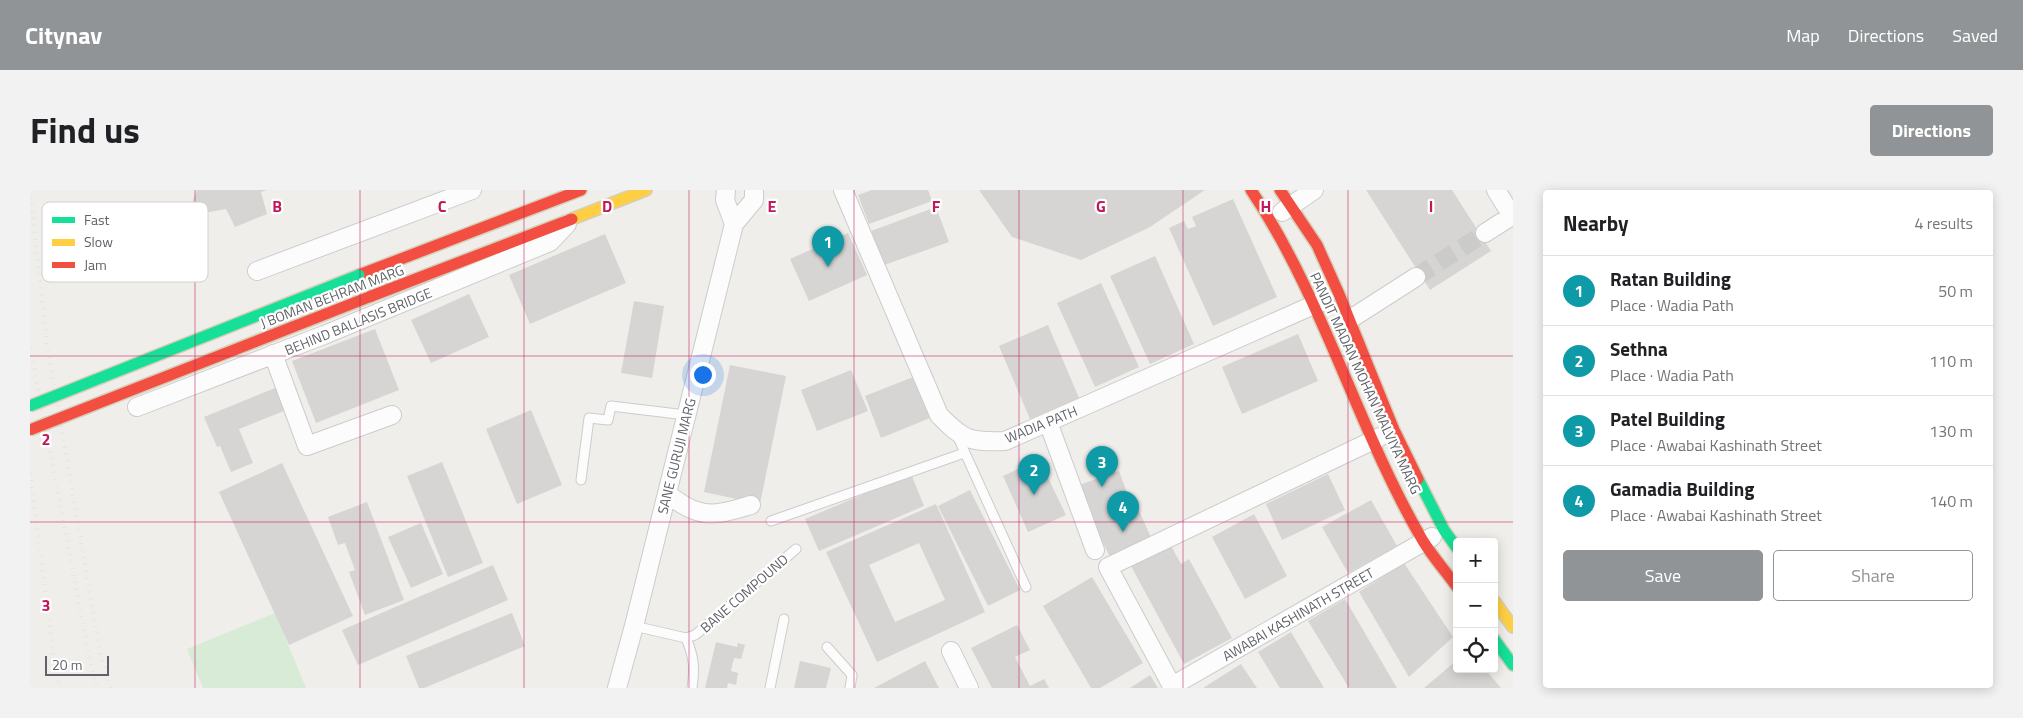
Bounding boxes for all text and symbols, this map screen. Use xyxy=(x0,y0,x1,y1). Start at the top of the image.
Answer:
text: Citynav xyxy=(25,17,102,53)
text: Map xyxy=(1786,22,1820,49)
text: Directions xyxy=(1848,22,1924,49)
text: Saved xyxy=(1952,22,1998,49)
text: Find us xyxy=(30,103,140,157)
button: Directions xyxy=(1870,105,1993,156)
text: B xyxy=(272,194,282,218)
text: C xyxy=(438,194,447,218)
text: D xyxy=(602,194,612,218)
text: E xyxy=(768,194,777,218)
text: F xyxy=(932,194,941,218)
text: G xyxy=(1096,194,1106,218)
text: H xyxy=(1261,194,1271,218)
text: I xyxy=(1429,194,1433,218)
legend xyxy=(42,202,208,282)
text: Nearby xyxy=(1563,207,1628,239)
text: Fast xyxy=(84,209,109,230)
text: 4 results xyxy=(1914,211,1973,235)
pin: 1 xyxy=(812,226,844,267)
text: Slow xyxy=(84,231,113,252)
text: Jam xyxy=(84,254,107,275)
street label: J BOMAN BEHRAM MARG xyxy=(257,259,407,333)
text: Ratan Building xyxy=(1610,264,1731,293)
street label: PANDIT MADAN MOHAN MALVIYA MARG xyxy=(1305,268,1427,498)
text: 1 xyxy=(1575,279,1583,303)
text: 50 m xyxy=(1938,279,1973,303)
street label: BEHIND BALLASIS BRIDGE xyxy=(281,282,435,360)
text: Place · Wadia Path xyxy=(1610,293,1734,317)
text: Sethna xyxy=(1610,334,1668,363)
text: 2 xyxy=(1575,349,1583,373)
text: 110 m xyxy=(1929,349,1973,373)
your location xyxy=(690,362,716,388)
text: Place · Wadia Path xyxy=(1610,363,1734,387)
street label: SANE GURUJI MARG xyxy=(651,396,701,516)
street label: WADIA PATH xyxy=(1002,400,1080,448)
text: Patel Building xyxy=(1610,404,1725,433)
text: 3 xyxy=(1575,419,1583,443)
text: 130 m xyxy=(1929,419,1973,443)
text: 2 xyxy=(42,427,50,451)
text: Place · Awabai Kashinath Street xyxy=(1610,433,1822,457)
pin: 3 xyxy=(1086,446,1118,487)
pin: 2 xyxy=(1018,454,1050,495)
text: Gamadia Building xyxy=(1610,474,1754,503)
text: 4 xyxy=(1575,489,1583,513)
text: 140 m xyxy=(1929,489,1973,513)
pin: 4 xyxy=(1107,491,1139,532)
text: Place · Awabai Kashinath Street xyxy=(1610,503,1822,527)
map controls xyxy=(1453,538,1498,673)
button: + xyxy=(1453,538,1498,583)
street label: BANE COMPOUND xyxy=(695,549,793,637)
button: Save xyxy=(1563,550,1763,601)
button: Share xyxy=(1773,550,1973,601)
street label: AWABAI KASHINATH STREET xyxy=(1218,562,1378,666)
button: − xyxy=(1453,583,1498,628)
text: 3 xyxy=(42,593,50,617)
button: locate xyxy=(1453,628,1498,673)
scale bar xyxy=(45,653,109,676)
text: 20 m xyxy=(52,654,82,675)

